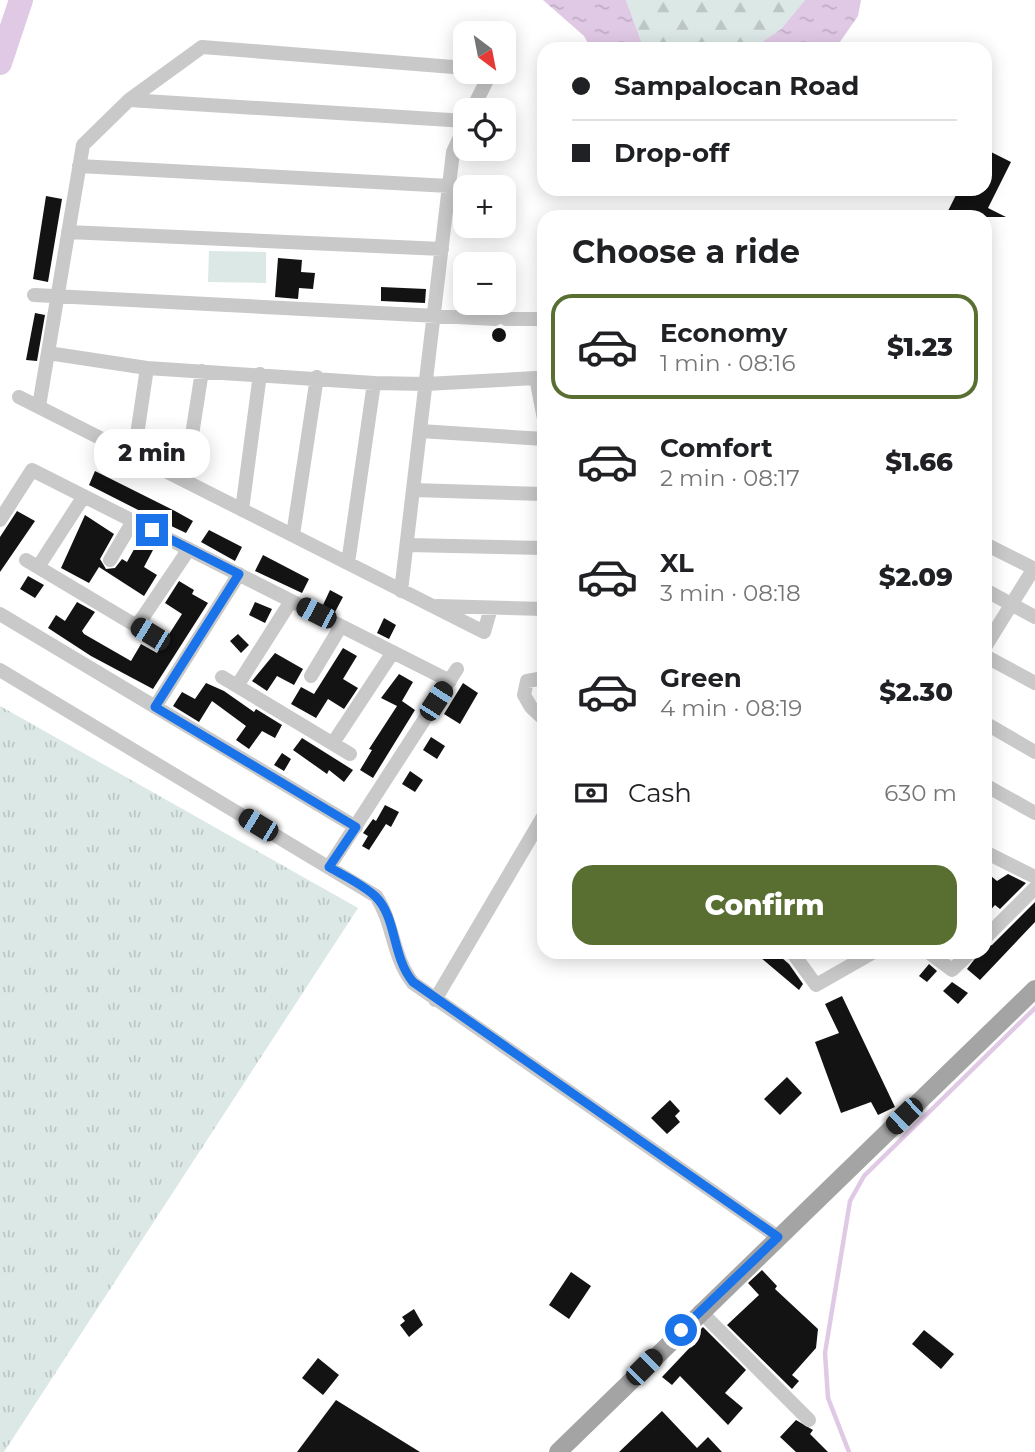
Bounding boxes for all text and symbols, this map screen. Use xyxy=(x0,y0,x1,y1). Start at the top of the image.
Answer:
north arrow xyxy=(453,21,516,84)
map controls xyxy=(453,21,516,315)
text: Sampalocan Road xyxy=(614,70,859,102)
button: locate xyxy=(453,98,516,161)
text: Drop-off xyxy=(614,137,729,169)
button: + xyxy=(453,175,516,238)
text: Choose a ride xyxy=(572,232,800,271)
button: − xyxy=(453,252,516,315)
icon: car xyxy=(576,315,639,378)
text: Economy xyxy=(660,317,787,349)
text: $1.23 xyxy=(887,331,953,363)
text: 1 min · 08:16 xyxy=(660,349,795,377)
callout: 2 min xyxy=(94,428,210,477)
icon: car xyxy=(576,430,639,493)
text: Comfort xyxy=(660,432,772,464)
text: 2 min xyxy=(118,439,186,467)
text: $1.66 xyxy=(885,446,953,478)
text: 2 min · 08:17 xyxy=(660,464,800,492)
route end xyxy=(136,514,168,546)
icon: car xyxy=(576,545,639,608)
text: XL xyxy=(660,547,694,579)
text: $2.09 xyxy=(879,561,953,593)
text: 3 min · 08:18 xyxy=(660,579,801,607)
car xyxy=(293,594,340,632)
car xyxy=(127,614,174,654)
icon: car xyxy=(576,660,639,723)
text: Green xyxy=(660,662,742,694)
text: $2.30 xyxy=(879,676,953,708)
car xyxy=(416,678,457,724)
text: 4 min · 08:19 xyxy=(660,694,802,722)
icon: cash xyxy=(572,774,610,812)
text: Cash xyxy=(628,777,692,809)
text: 630 m xyxy=(884,779,957,807)
car xyxy=(235,805,282,845)
button: Confirm xyxy=(572,865,957,945)
car xyxy=(882,1094,927,1138)
route start xyxy=(665,1314,697,1346)
car xyxy=(622,1345,667,1389)

